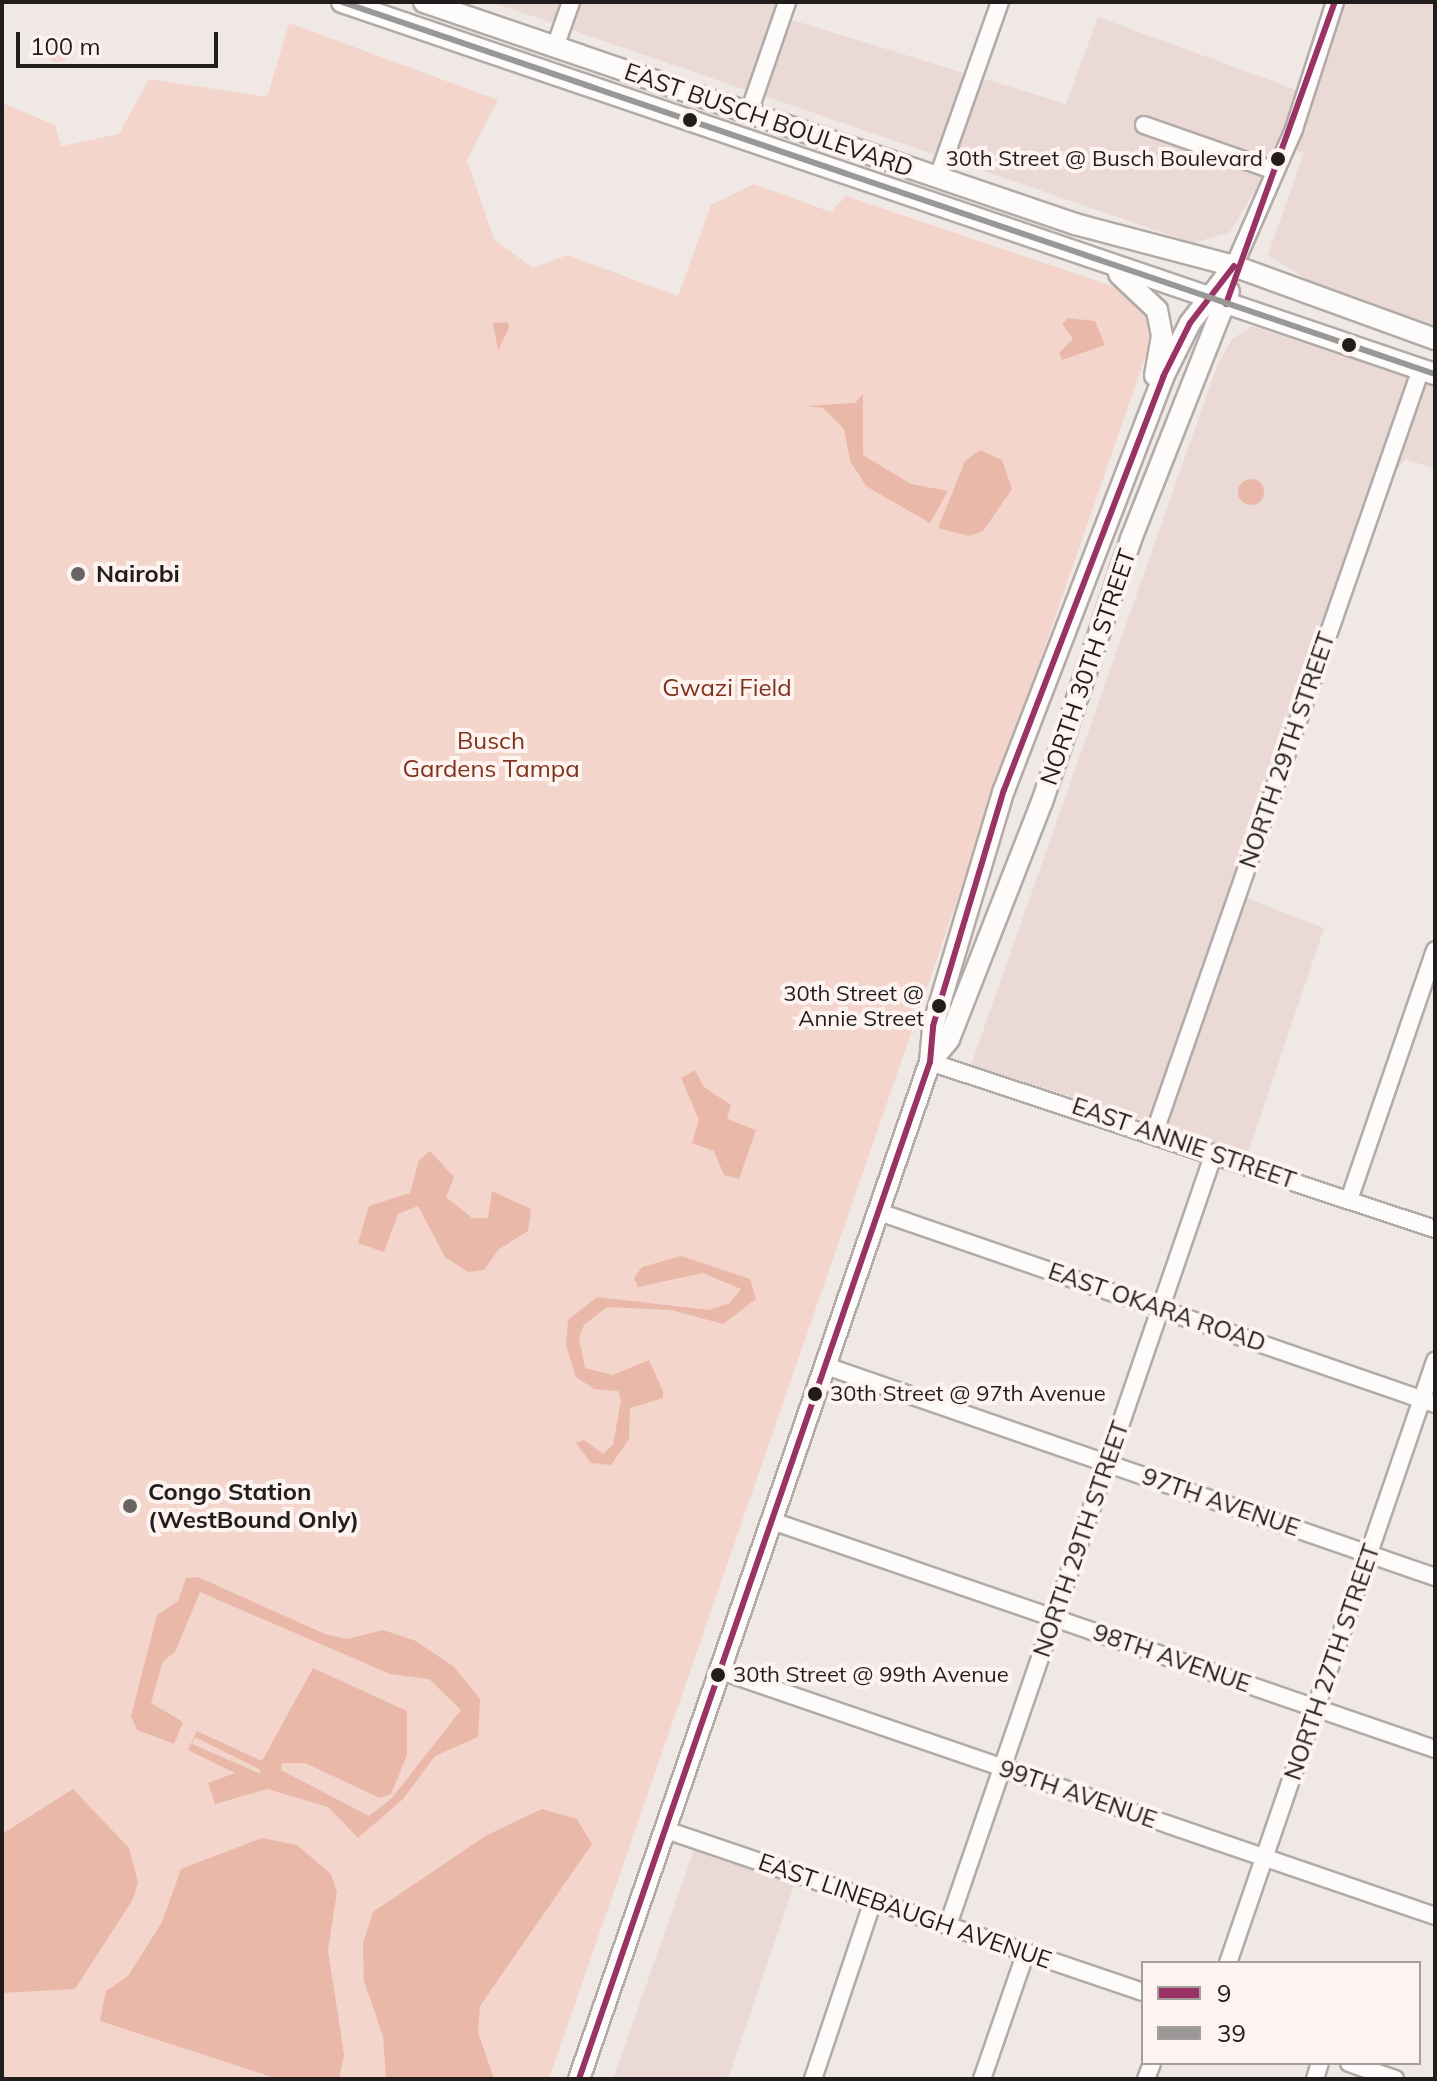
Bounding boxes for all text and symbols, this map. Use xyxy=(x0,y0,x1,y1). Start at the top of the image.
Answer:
scale bar xyxy=(20,16,222,66)
text: 100 m xyxy=(30,31,101,61)
street label: EAST BUSCH BOULEVARD xyxy=(621,57,917,183)
unlabelled marker xyxy=(682,112,698,128)
place label: 30th Street @ Busch Boulevard xyxy=(946,146,1263,172)
marker: 30th Street @ Busch Boulevard xyxy=(1270,151,1286,167)
unlabelled marker xyxy=(1341,337,1357,353)
street label: NORTH 30TH STREET xyxy=(1034,545,1142,789)
place label: Nairobi xyxy=(96,560,180,588)
marker: Nairobi xyxy=(67,563,89,585)
street label: NORTH 29TH STREET xyxy=(1233,628,1341,872)
park label: Gwazi Field xyxy=(662,674,792,702)
park label: Busch Gardens Tampa xyxy=(402,727,580,783)
place label: 30th Street @ Annie Street xyxy=(783,980,924,1032)
marker: 30th Street @ Annie Street xyxy=(931,998,947,1014)
street label: EAST ANNIE STREET xyxy=(1068,1091,1300,1195)
street label: EAST OKARA ROAD xyxy=(1045,1256,1269,1358)
place label: 30th Street @ 97th Avenue xyxy=(830,1381,1106,1407)
marker: 30th Street @ 97th Avenue xyxy=(807,1386,823,1402)
street label: NORTH 29TH STREET xyxy=(1027,1417,1135,1661)
street label: 97TH AVENUE xyxy=(1138,1462,1304,1542)
place label: Congo Station (WestBound Only) xyxy=(148,1478,359,1534)
marker: Congo Station (WestBound Only) xyxy=(119,1495,141,1517)
street label: NORTH 27TH STREET xyxy=(1278,1540,1386,1784)
street label: 98TH AVENUE xyxy=(1089,1618,1255,1698)
place label: 30th Street @ 99th Avenue xyxy=(733,1662,1009,1688)
marker: 30th Street @ 99th Avenue xyxy=(710,1667,726,1683)
street label: 99TH AVENUE xyxy=(995,1754,1161,1834)
street label: EAST LINEBAUGH AVENUE xyxy=(755,1847,1055,1975)
legend xyxy=(1141,1961,1421,2065)
text: 9 xyxy=(1217,1978,1231,2008)
text: 39 xyxy=(1217,2018,1246,2048)

